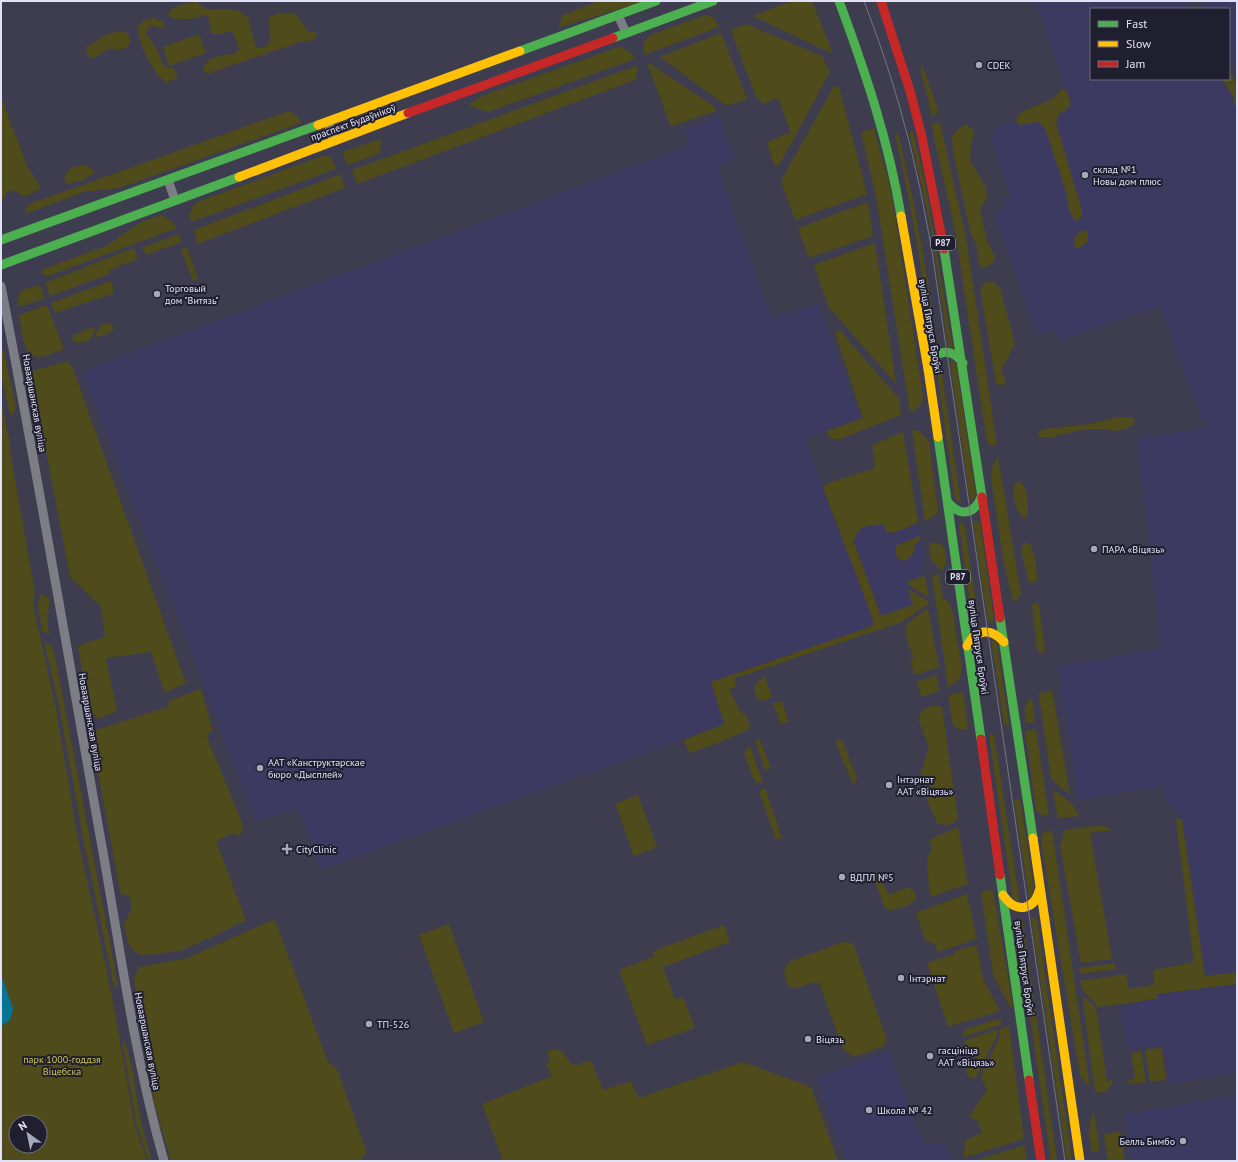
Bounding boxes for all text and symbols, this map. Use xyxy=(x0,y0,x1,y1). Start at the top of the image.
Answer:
legend xyxy=(1090,8,1230,80)
text: Fast xyxy=(1126,16,1147,31)
text: Slow xyxy=(1126,36,1151,51)
text: Jam xyxy=(1125,56,1145,71)
place label: CDEK xyxy=(987,59,1011,72)
marker: CDEK xyxy=(974,60,984,70)
street label: праспект Будаўнікоў xyxy=(309,101,398,144)
place label: склад №1 Новы дом плюс xyxy=(1093,163,1162,188)
marker: склад №1 Новы дом плюс xyxy=(1080,170,1090,180)
road number: Р87 xyxy=(931,236,955,250)
street label: вуліца Пятруся Броўкі xyxy=(916,278,945,374)
place label: Торговый дом "Витязь" xyxy=(165,282,219,307)
marker: Торговый дом "Витязь" xyxy=(152,289,162,299)
street label: Новааршанская вуліца xyxy=(19,353,50,453)
place label: ПАРА «Віцязь» xyxy=(1102,543,1165,556)
marker: ПАРА «Віцязь» xyxy=(1089,544,1099,554)
road number: Р87 xyxy=(946,570,970,584)
street label: вуліца Пятруся Броўкі xyxy=(965,599,992,695)
street label: Новааршанская вуліца xyxy=(75,672,106,772)
place label: ААТ «Канструктарскае бюро «Дысплей» xyxy=(268,756,365,781)
marker: ААТ «Канструктарскае бюро «Дысплей» xyxy=(255,763,265,773)
place label: Інтэрнат ААТ «Віцязь» xyxy=(897,773,953,798)
marker: Інтэрнат ААТ «Віцязь» xyxy=(884,780,894,790)
marker: CityClinic xyxy=(281,843,293,855)
place label: CityClinic xyxy=(296,843,337,856)
place label: ВДПЛ №5 xyxy=(850,871,894,884)
marker: ВДПЛ №5 xyxy=(837,872,847,882)
street label: вуліца Пятруся Броўкі xyxy=(1011,920,1038,1016)
place label: Інтэрнат xyxy=(909,972,946,985)
marker: Інтэрнат xyxy=(896,973,906,983)
street label: Новааршанская вуліца xyxy=(132,991,163,1091)
place label: ТП-526 xyxy=(377,1018,409,1031)
marker: ТП-526 xyxy=(364,1019,374,1029)
place label: Віцязь xyxy=(816,1033,844,1046)
marker: Віцязь xyxy=(803,1034,813,1044)
place label: гасцініца ААТ «Віцязь» xyxy=(938,1044,994,1069)
marker: гасцініца ААТ «Віцязь» xyxy=(925,1051,935,1061)
park label: парк 1000-годдзя Віцебска xyxy=(23,1053,101,1078)
place label: Школа № 42 xyxy=(877,1104,932,1117)
marker: Школа № 42 xyxy=(864,1105,874,1115)
north arrow xyxy=(8,1114,48,1154)
text: N xyxy=(16,1118,29,1133)
place label: Белль Бимбо xyxy=(1119,1135,1175,1148)
marker: Белль Бимбо xyxy=(1178,1136,1188,1146)

